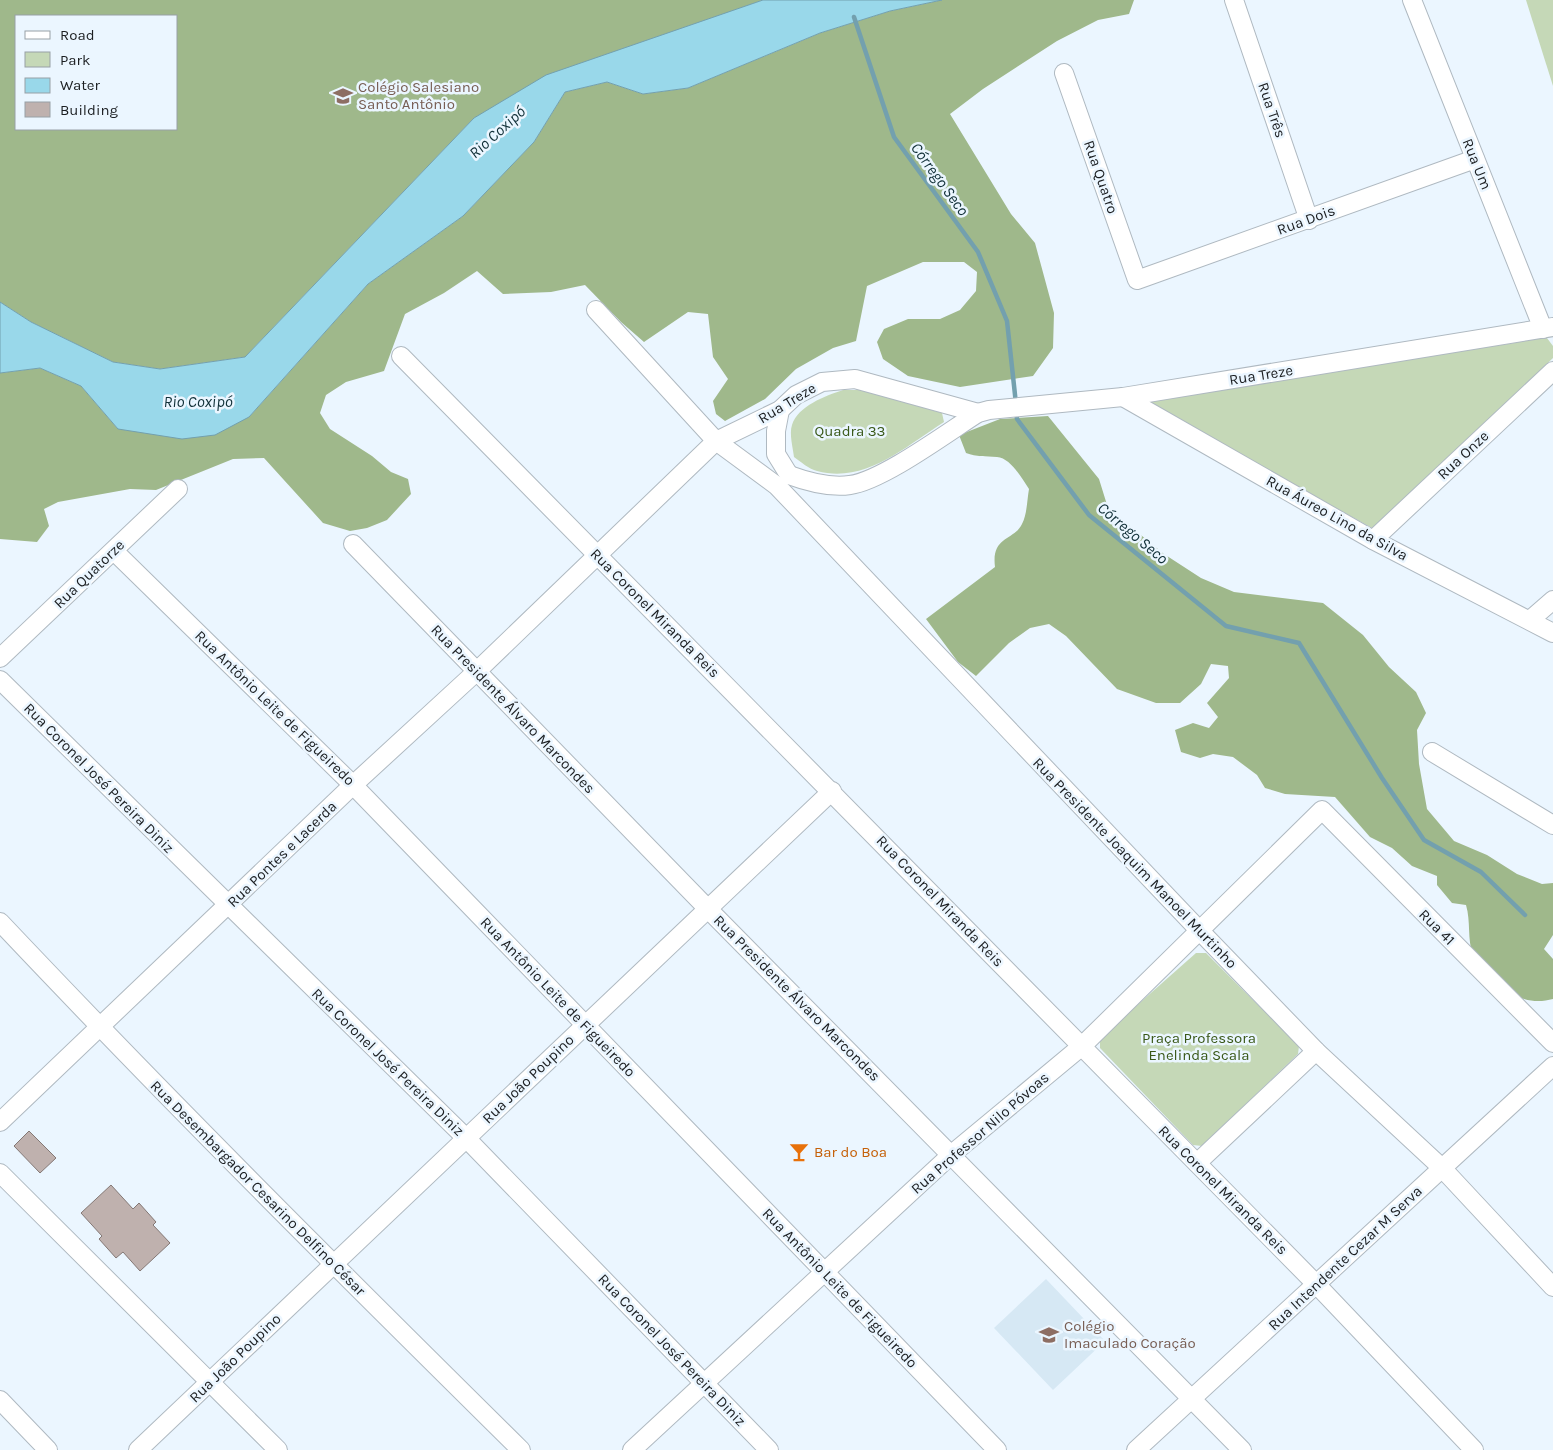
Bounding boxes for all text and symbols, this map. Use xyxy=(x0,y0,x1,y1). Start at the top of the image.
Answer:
legend xyxy=(15,15,178,130)
text: Road xyxy=(60,26,95,44)
text: Park xyxy=(60,51,90,69)
text: Water xyxy=(60,76,101,94)
place label: Colégio Salesiano Santo Antônio xyxy=(358,78,479,113)
street label: Rua Três xyxy=(1254,80,1290,140)
school or university icon: Colégio Salesiano Santo Antônio xyxy=(332,85,354,107)
text: Building xyxy=(60,101,118,119)
water label: Rio Coxipó xyxy=(465,102,529,162)
street label: Rua Um xyxy=(1459,136,1495,192)
street label: Rua Quatro xyxy=(1080,138,1122,216)
water label: Córrego Seco xyxy=(907,139,973,219)
street label: Rua Dois xyxy=(1274,201,1338,239)
street label: Rua Treze xyxy=(1228,361,1294,389)
street label: Rua Treze xyxy=(755,379,819,427)
water label: Rio Coxipó xyxy=(163,392,233,411)
park label: Quadra 33 xyxy=(815,422,885,440)
street label: Rua Onze xyxy=(1434,427,1492,483)
street label: Rua Áureo Lino da Silva xyxy=(1263,472,1411,564)
water label: Córrego Seco xyxy=(1094,498,1172,568)
street label: Rua Quatorze xyxy=(50,536,128,612)
street label: Rua Coronel Miranda Reis xyxy=(587,545,723,681)
street label: Rua Presidente Álvaro Marcondes xyxy=(427,621,599,797)
street label: Rua Antônio Leite de Figueiredo xyxy=(191,627,359,789)
street label: Rua Coronel José Pereira Diniz xyxy=(20,699,178,857)
street label: Rua Presidente Joaquim Manoel Murtinho xyxy=(1029,754,1241,972)
street label: Rua Pontes e Lacerda xyxy=(224,797,340,911)
street label: Rua Coronel Miranda Reis xyxy=(873,832,1007,970)
street label: Rua 41 xyxy=(1415,905,1459,949)
street label: Rua Presidente Álvaro Marcondes xyxy=(710,911,884,1085)
street label: Rua Antônio Leite de Figueiredo xyxy=(477,913,639,1081)
street label: Rua Coronel José Pereira Diniz xyxy=(308,984,468,1140)
park label: Praça Professora Enelinda Scala xyxy=(1142,1029,1256,1064)
street label: Rua João Poupino xyxy=(478,1031,578,1127)
street label: Rua Professor Nilo Póvoas xyxy=(907,1068,1053,1198)
street label: Rua Desembargador Cesarino Delfino César xyxy=(147,1077,370,1300)
street label: Rua Coronel Miranda Reis xyxy=(1155,1122,1291,1258)
bar icon: Bar do Boa xyxy=(788,1141,810,1163)
place label: Bar do Boa xyxy=(814,1143,887,1161)
street label: Rua Intendente Cezar M Serva xyxy=(1264,1182,1426,1334)
street label: Rua Antônio Leite de Figueiredo xyxy=(759,1204,921,1372)
street label: Rua Coronel José Pereira Diniz xyxy=(594,1270,750,1430)
street label: Rua João Poupino xyxy=(185,1310,285,1406)
place label: Colégio Imaculado Coração xyxy=(1064,1317,1196,1352)
school or university icon: Colégio Imaculado Coração xyxy=(1038,1324,1060,1346)

